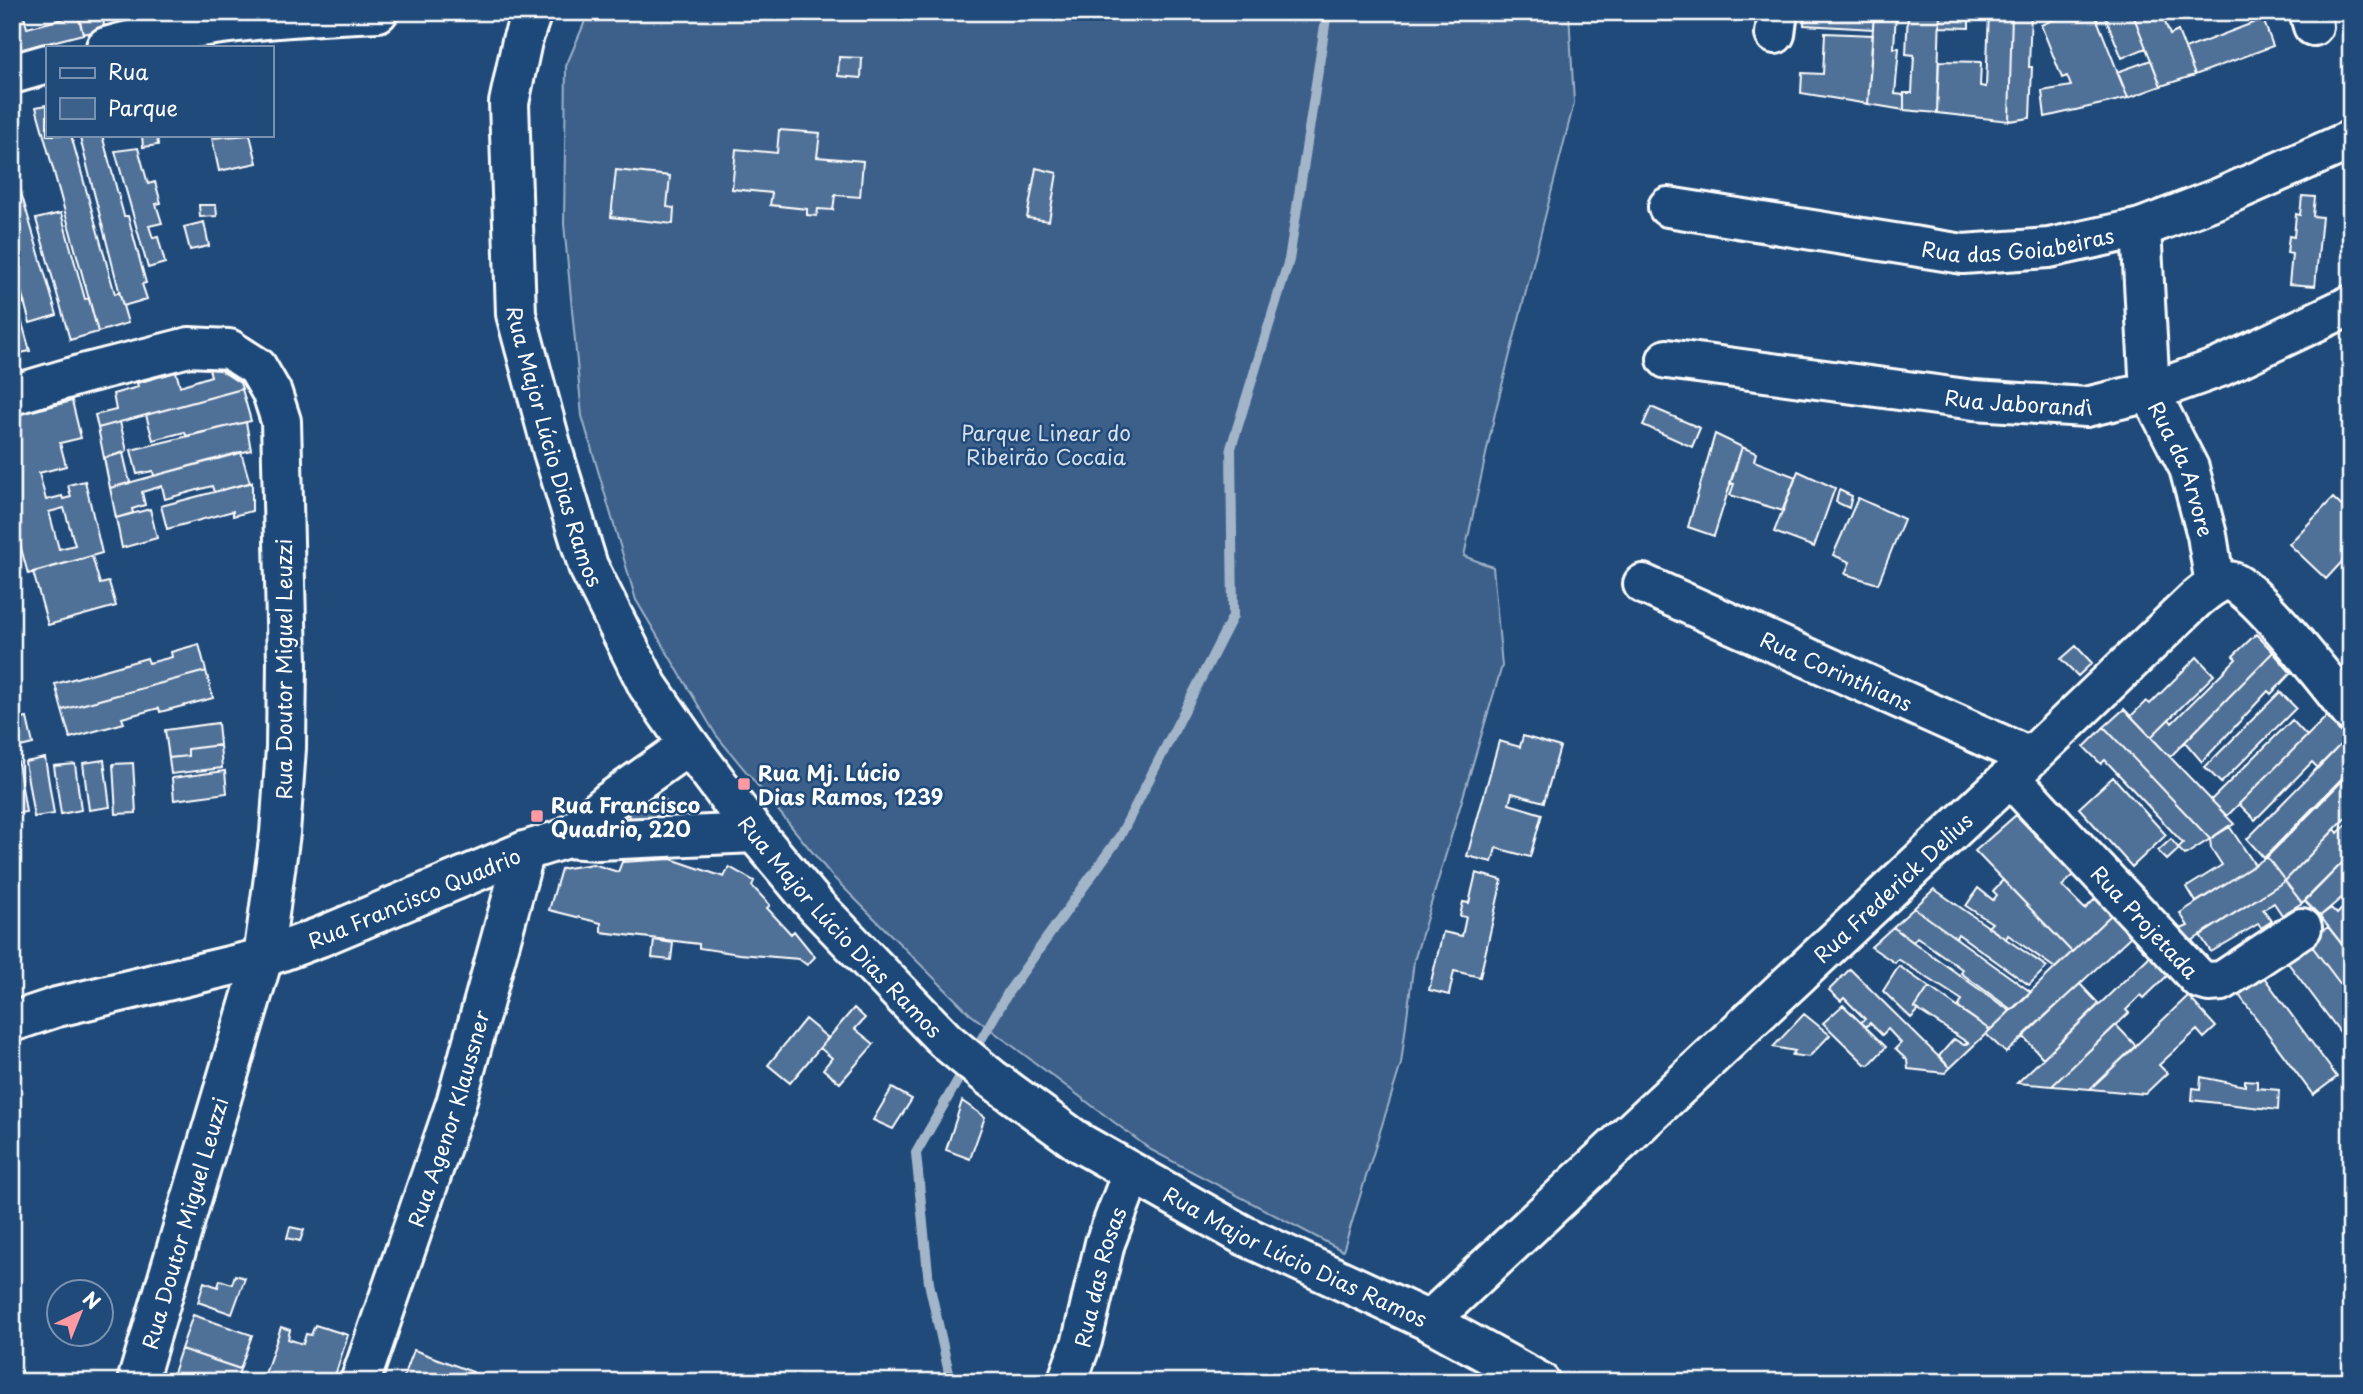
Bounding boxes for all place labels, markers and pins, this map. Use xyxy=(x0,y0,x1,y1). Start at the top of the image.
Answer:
place label: Rua Mj. Lúcio Dias Ramos, 1239 xyxy=(758,756,943,812)
marker: Rua Mj. Lúcio Dias Ramos, 1239 xyxy=(736,776,752,792)
place label: Rua Francisco Quadrio, 220 xyxy=(551,788,700,844)
marker: Rua Francisco Quadrio, 220 xyxy=(529,808,545,824)

